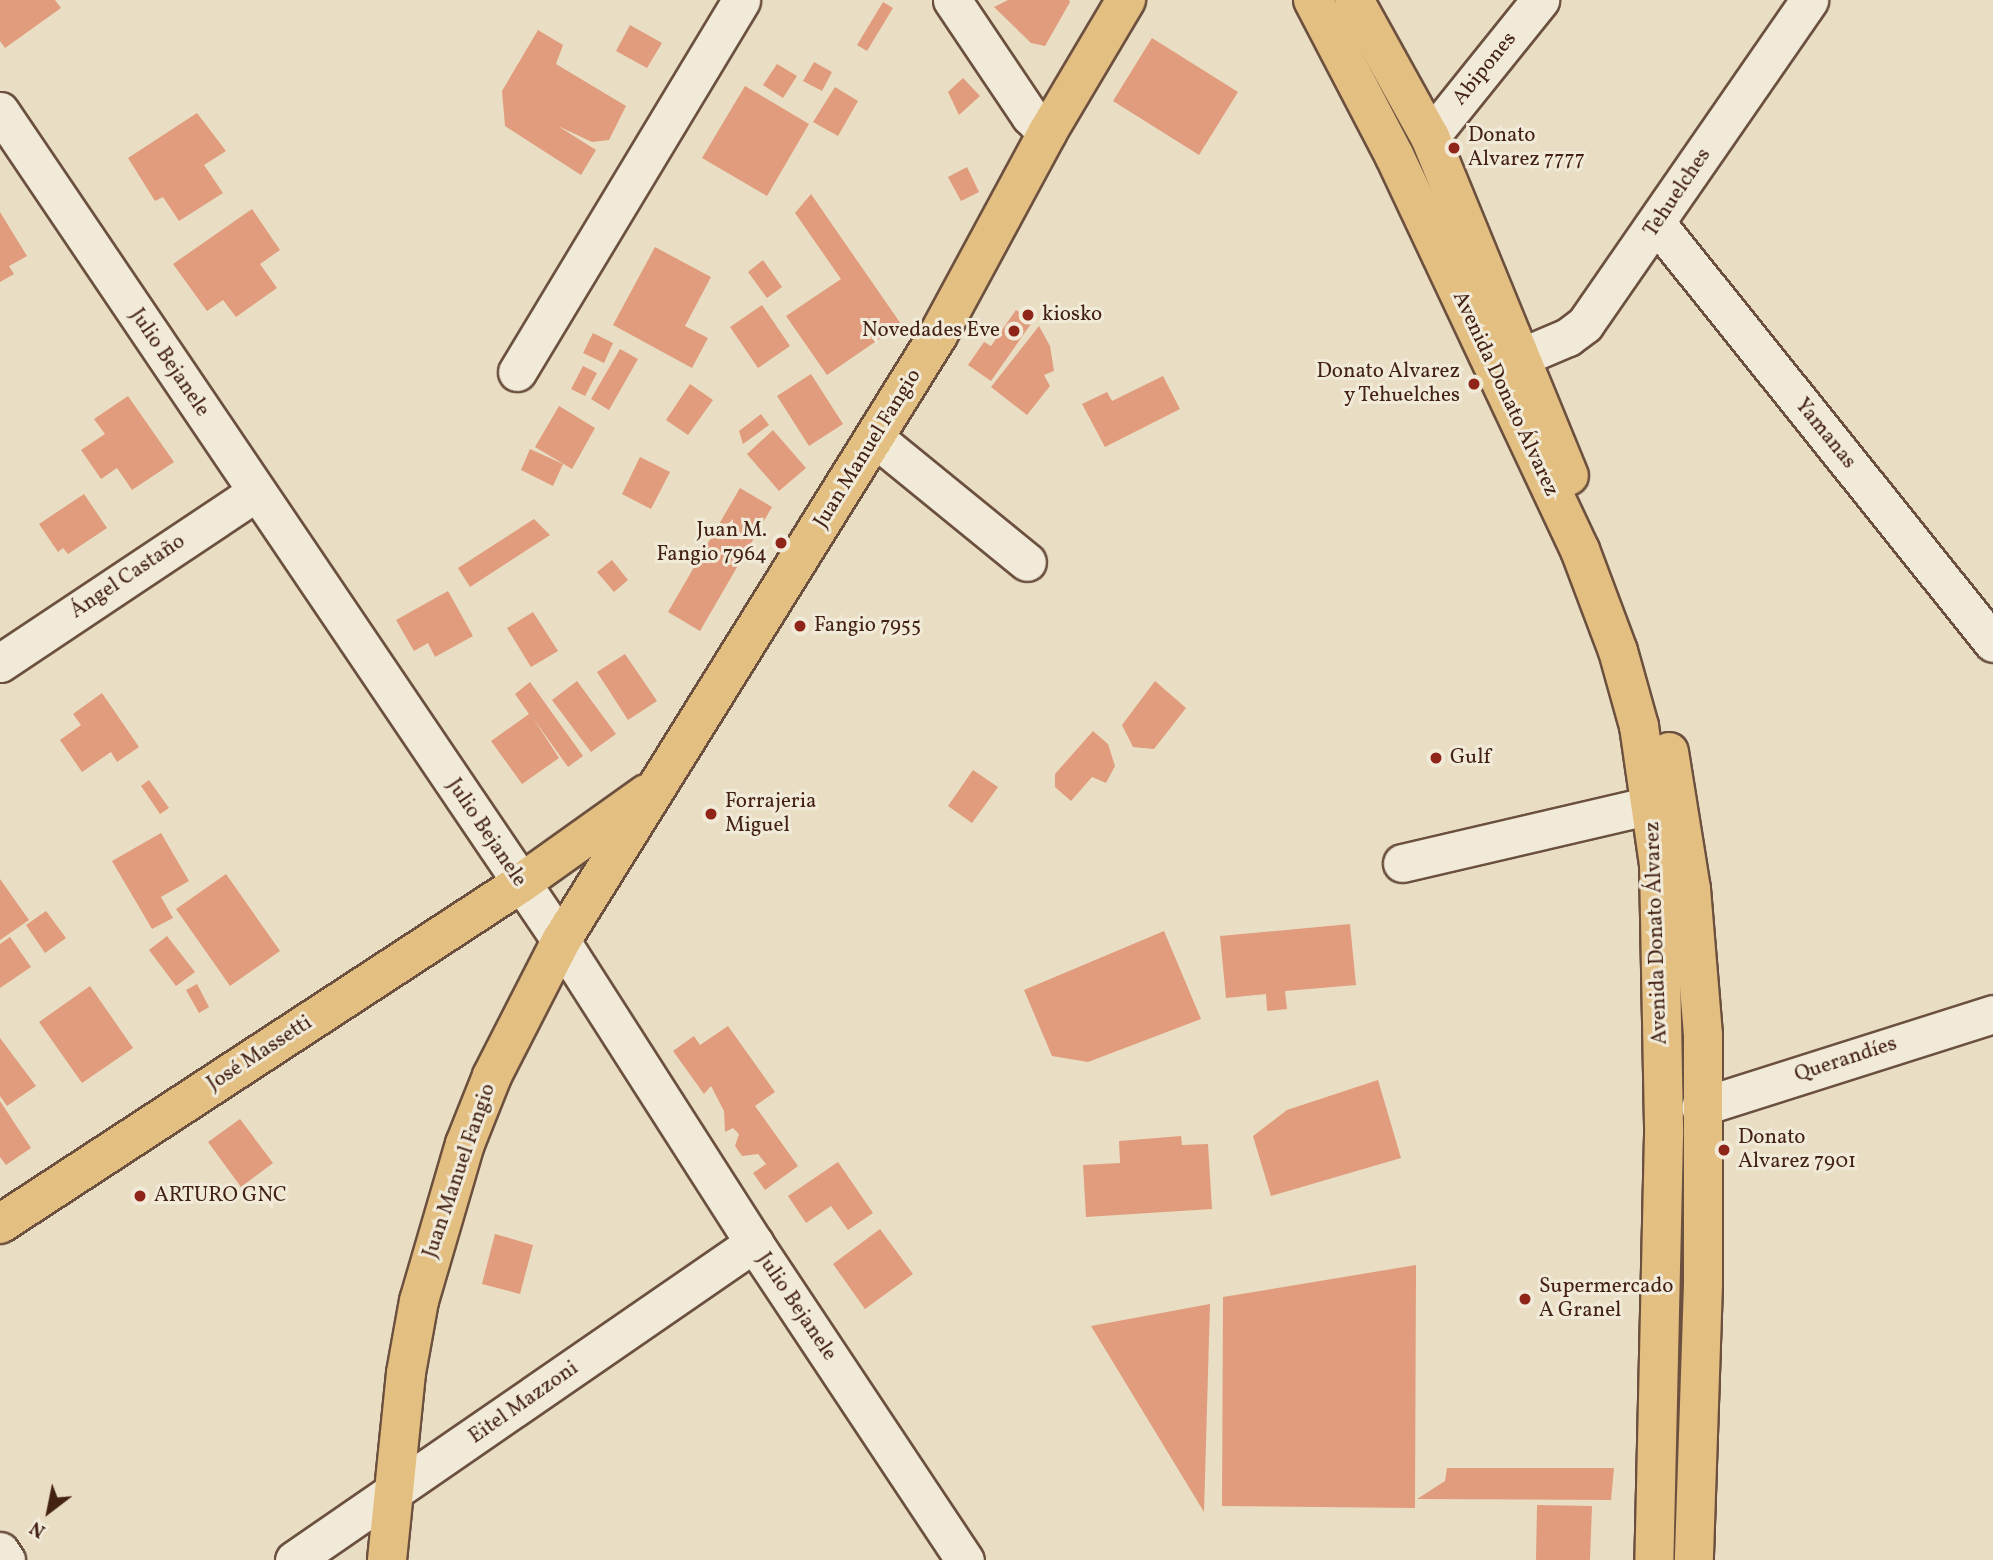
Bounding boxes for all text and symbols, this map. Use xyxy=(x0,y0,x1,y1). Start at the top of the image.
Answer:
street label: Abipones xyxy=(1448,27,1522,111)
place label: Donato Alvarez 7777 xyxy=(1468,123,1585,173)
marker: Donato Alvarez 7777 xyxy=(1446,140,1462,156)
street label: Tehuelches xyxy=(1639,144,1717,242)
street label: Avenida Donato Álvarez xyxy=(1446,287,1564,501)
place label: kiosko xyxy=(1042,302,1102,328)
street label: Julio Bejanele xyxy=(124,304,214,422)
marker: kiosko xyxy=(1020,307,1036,323)
place label: Novedades Eve xyxy=(862,318,1000,344)
marker: Novedades Eve xyxy=(1006,323,1022,339)
place label: Donato Alvarez y Tehuelches xyxy=(1316,359,1460,409)
street label: Juan Manuel Fangio xyxy=(809,365,927,533)
marker: Donato Alvarez y Tehuelches xyxy=(1466,376,1482,392)
street label: Yamanas xyxy=(1789,394,1861,474)
place label: Juan M. Fangio 7964 xyxy=(657,518,767,568)
street label: Ángel Castaño xyxy=(66,529,190,625)
marker: Juan M. Fangio 7964 xyxy=(773,535,789,551)
place label: Fangio 7955 xyxy=(814,613,921,639)
marker: Fangio 7955 xyxy=(792,618,808,634)
place label: Gulf xyxy=(1450,745,1491,771)
marker: Gulf xyxy=(1428,750,1444,766)
street label: Julio Bejanele xyxy=(441,774,531,892)
place label: Forrajeria Miguel xyxy=(725,789,816,839)
marker: Forrajeria Miguel xyxy=(703,806,719,822)
street label: Avenida Donato Álvarez xyxy=(1641,821,1673,1045)
street label: José Massetti xyxy=(203,1011,317,1097)
street label: Querandíes xyxy=(1792,1032,1900,1088)
street label: Juan Manuel Fangio xyxy=(418,1081,502,1261)
place label: Donato Alvarez 7901 xyxy=(1738,1125,1856,1175)
marker: Donato Alvarez 7901 xyxy=(1716,1142,1732,1158)
place label: ARTURO GNC xyxy=(154,1183,287,1209)
marker: ARTURO GNC xyxy=(132,1188,148,1204)
street label: Julio Bejanele xyxy=(751,1248,841,1366)
place label: Supermercado A Granel xyxy=(1539,1274,1673,1324)
marker: Supermercado A Granel xyxy=(1517,1291,1533,1307)
street label: Eitel Mazzoni xyxy=(465,1356,583,1450)
north arrow xyxy=(14,1476,84,1546)
text: N xyxy=(25,1514,51,1543)

